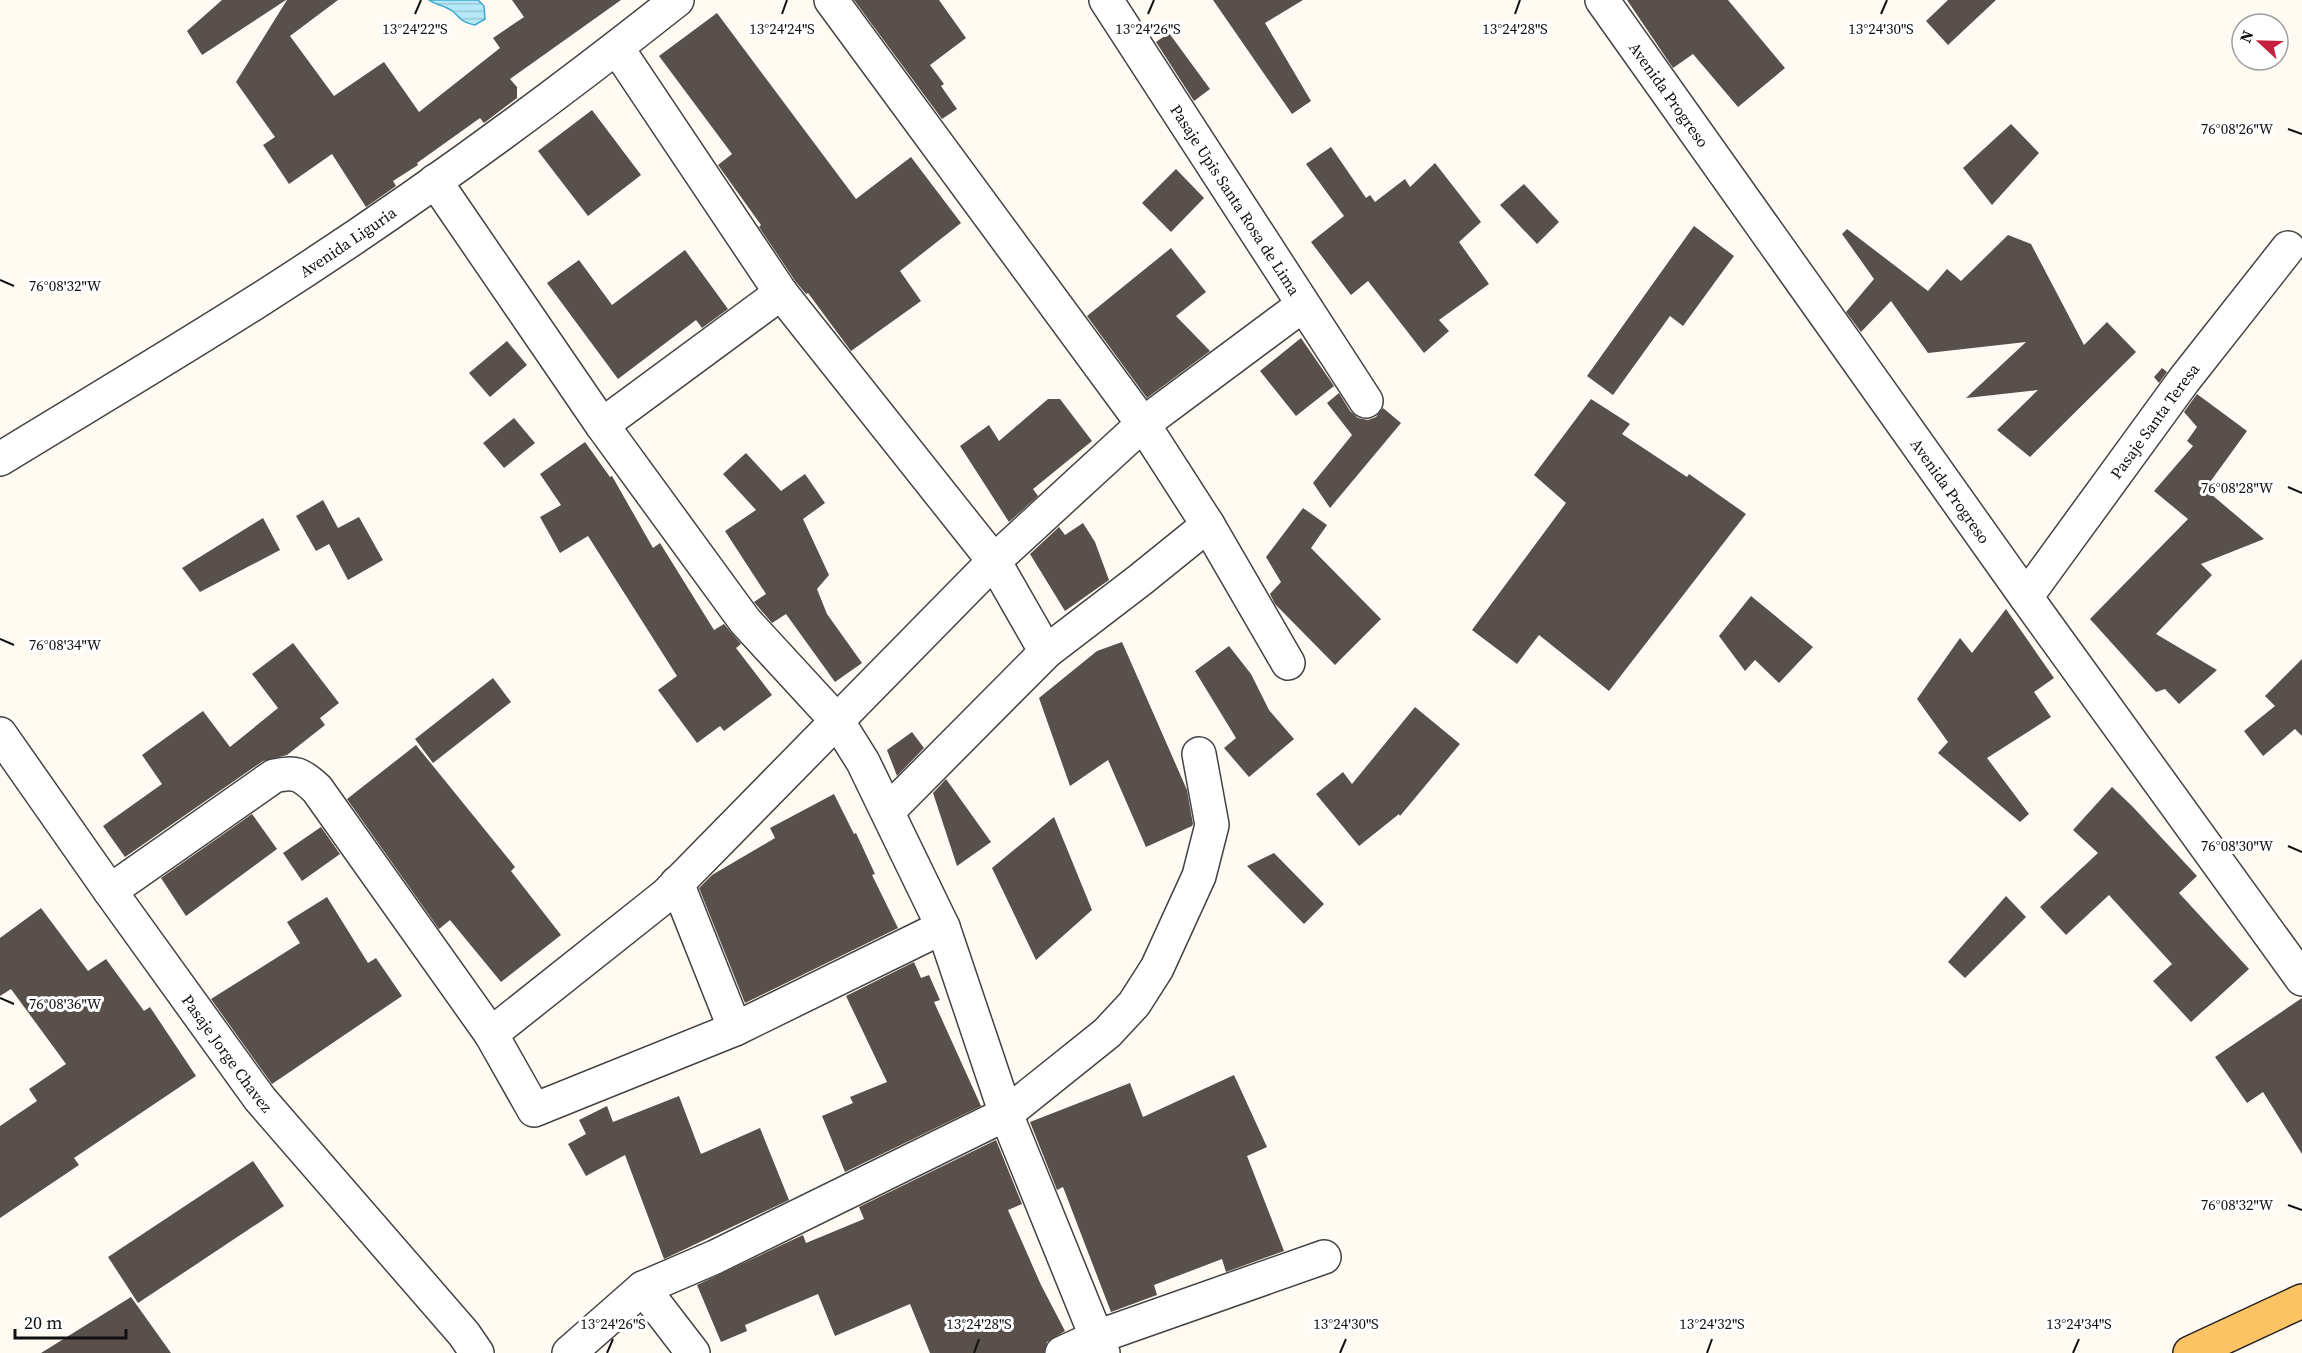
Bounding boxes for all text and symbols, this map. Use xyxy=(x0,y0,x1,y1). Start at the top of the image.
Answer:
north arrow xyxy=(2230,12,2290,72)
text: 13°24'22"S xyxy=(382,18,448,39)
text: 13°24'24"S xyxy=(749,18,815,39)
text: 13°24'26"S xyxy=(1115,18,1181,39)
text: 13°24'28"S xyxy=(1482,18,1548,39)
text: 13°24'30"S xyxy=(1848,18,1914,39)
text: N xyxy=(2234,27,2259,46)
street label: Avenida Progreso xyxy=(1624,37,1714,152)
street label: Pasaje Upis Santa Rosa de Lima xyxy=(1165,100,1306,300)
text: 76°08'26"W xyxy=(2201,118,2274,139)
street label: Avenida Liguria xyxy=(295,201,401,282)
text: 76°08'32"W xyxy=(29,275,102,296)
street label: Pasaje Santa Teresa xyxy=(2105,358,2205,483)
street label: Avenida Progreso xyxy=(1906,434,1996,548)
text: 76°08'28"W xyxy=(2201,477,2274,498)
text: 76°08'34"W xyxy=(29,634,102,655)
text: 76°08'30"W xyxy=(2201,835,2274,856)
street label: Pasaje Jorge Chavez xyxy=(177,990,278,1117)
text: 76°08'36"W xyxy=(29,993,102,1014)
text: 76°08'32"W xyxy=(2201,1194,2274,1215)
scale bar xyxy=(15,1302,126,1340)
text: 20 m xyxy=(24,1310,62,1335)
text: 13°24'26"S xyxy=(580,1313,646,1334)
text: 13°24'28"S xyxy=(946,1313,1012,1334)
text: 13°24'30"S xyxy=(1313,1313,1379,1334)
text: 13°24'32"S xyxy=(1679,1313,1745,1334)
text: 13°24'34"S xyxy=(2046,1313,2112,1334)

